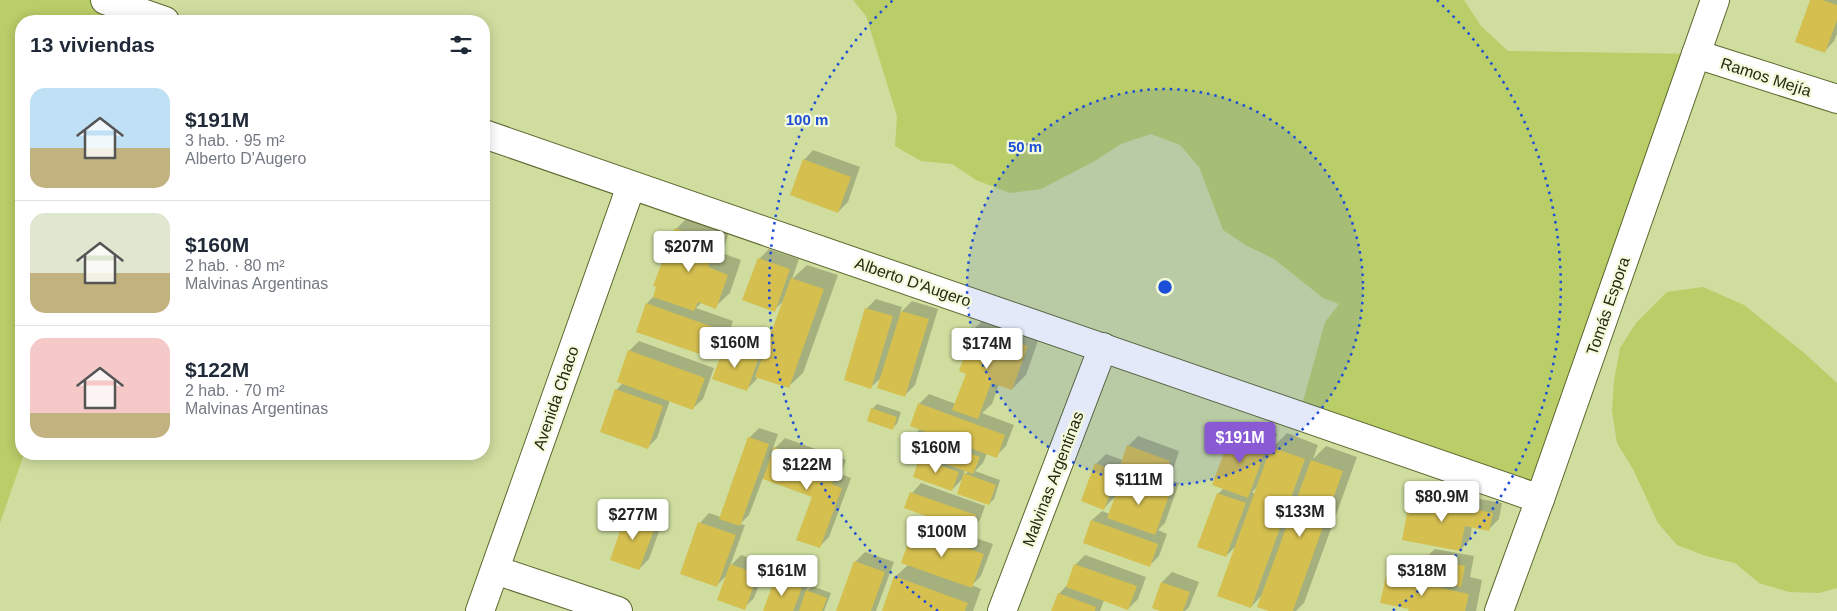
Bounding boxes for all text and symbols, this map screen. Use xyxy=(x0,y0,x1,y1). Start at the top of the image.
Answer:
icon: filters xyxy=(447,31,475,59)
text: 13 viviendas xyxy=(30,33,155,56)
street label: Ramos Mejía xyxy=(1719,54,1814,100)
icon: home xyxy=(70,108,130,168)
text: $191M xyxy=(185,108,249,131)
text: 100 m xyxy=(786,111,828,128)
text: 3 hab. · 95 m² xyxy=(185,132,285,149)
text: 50 m xyxy=(1008,138,1042,155)
text: Alberto D'Augero xyxy=(185,150,306,167)
pin: $207M xyxy=(654,230,724,273)
icon: home xyxy=(70,233,130,293)
text: $160M xyxy=(185,233,249,256)
text: $207M xyxy=(665,238,713,255)
street label: Alberto D'Augero xyxy=(853,254,973,310)
street label: Tomás Espora xyxy=(1583,255,1633,357)
text: 2 hab. · 80 m² xyxy=(185,257,285,274)
text: Malvinas Argentinas xyxy=(185,275,328,292)
centre of rings xyxy=(1156,278,1174,296)
pin: $160M xyxy=(700,326,770,369)
pin: $174M xyxy=(952,328,1022,370)
text: $160M xyxy=(711,334,759,351)
text: $174M xyxy=(963,335,1011,352)
street label: Avenida Chaco xyxy=(530,344,582,452)
icon: home xyxy=(70,358,130,418)
text: $122M xyxy=(185,358,249,381)
text: 2 hab. · 70 m² xyxy=(185,382,285,399)
text: Malvinas Argentinas xyxy=(185,400,328,417)
street label: Malvinas Argentinas xyxy=(1019,409,1087,549)
pin: $191M xyxy=(1205,422,1275,464)
text: $191M xyxy=(1216,429,1264,446)
pin: $160M xyxy=(901,432,971,474)
text: $160M xyxy=(912,439,960,456)
pin: $122M xyxy=(772,448,842,491)
text: $122M xyxy=(783,456,831,473)
pin: $111M xyxy=(1104,464,1174,506)
text: $111M xyxy=(1115,471,1163,488)
pin: $80.9M xyxy=(1401,480,1483,523)
text: $80.9M xyxy=(1415,488,1469,505)
pin: $133M xyxy=(1265,496,1335,538)
pin: $277M xyxy=(598,498,668,541)
text: $133M xyxy=(1276,503,1324,520)
text: $277M xyxy=(609,506,657,523)
pin: $100M xyxy=(907,516,977,558)
text: $100M xyxy=(918,523,966,540)
pin: $161M xyxy=(747,554,817,597)
pin: $318M xyxy=(1387,554,1457,597)
text: $161M xyxy=(758,562,806,579)
text: $318M xyxy=(1398,562,1446,579)

